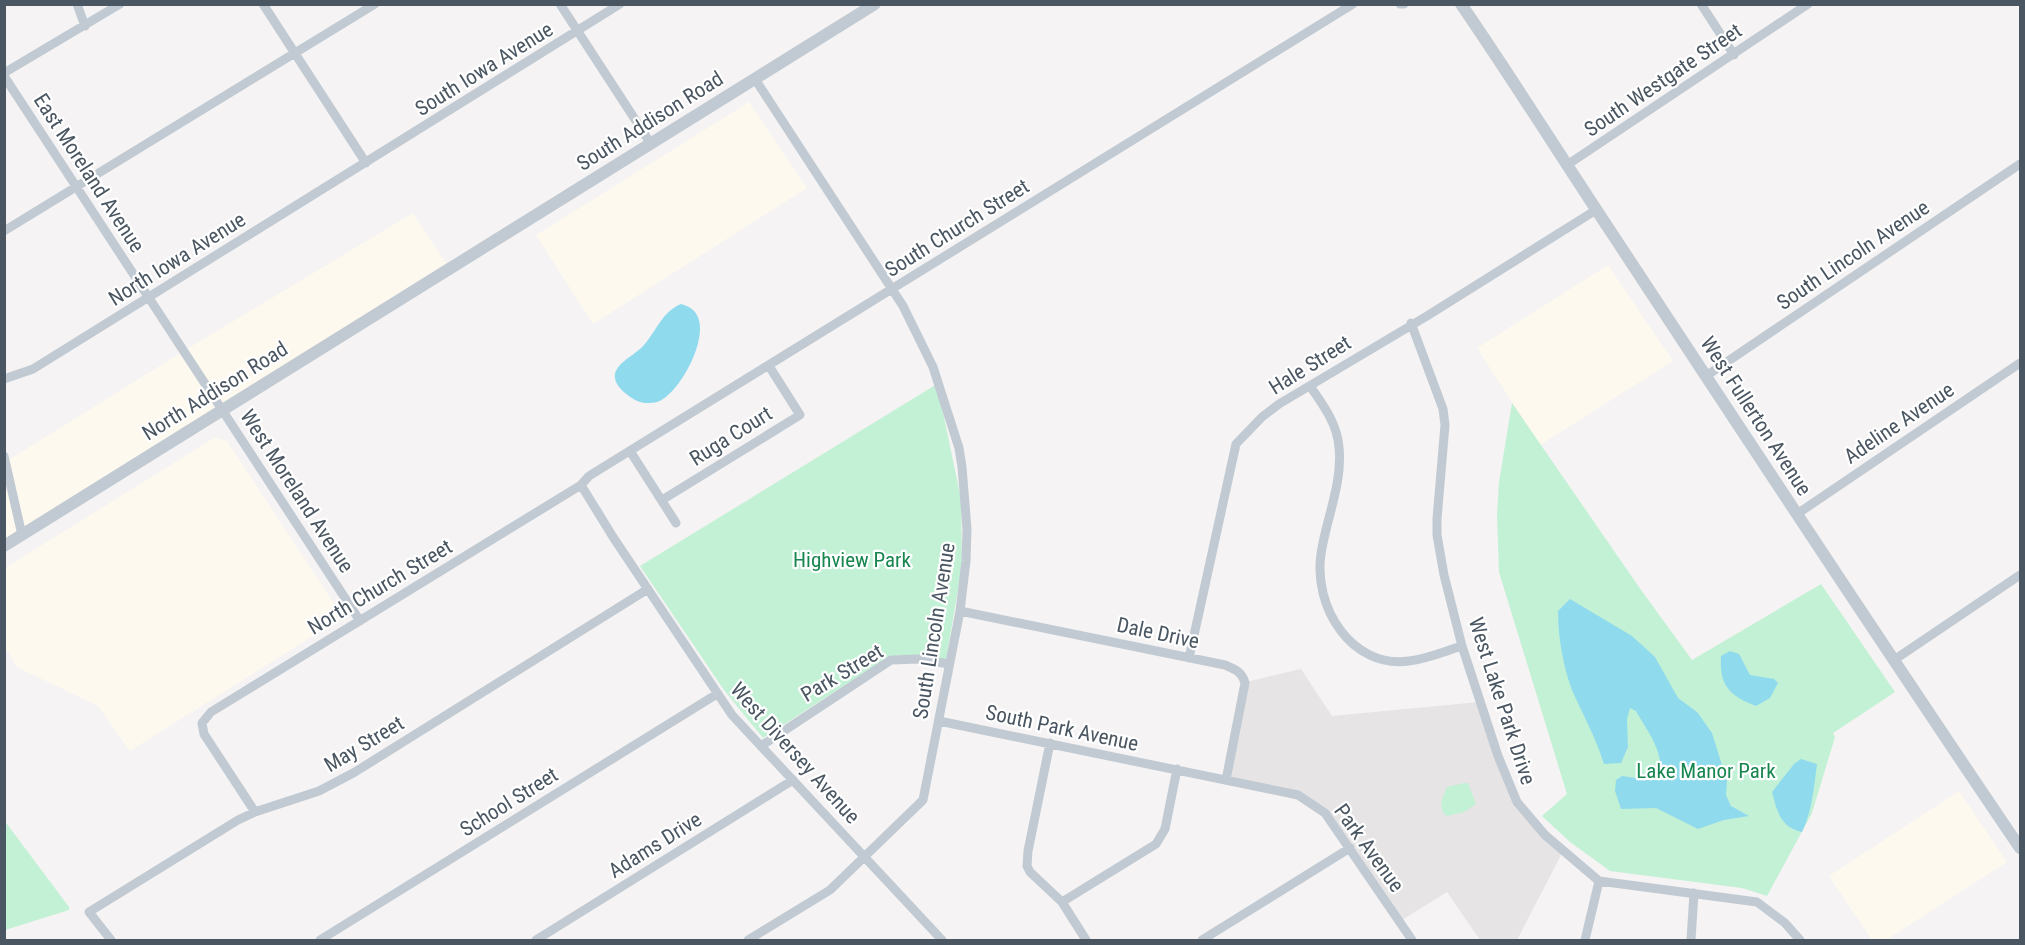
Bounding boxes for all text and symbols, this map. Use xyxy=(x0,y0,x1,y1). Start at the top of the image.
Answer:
street label: South Iowa Avenue xyxy=(411,17,557,121)
street label: South Westgate Street xyxy=(1580,18,1746,142)
street label: South Addison Road xyxy=(572,66,728,176)
street label: East Moreland Avenue xyxy=(29,89,149,257)
street label: South Church Street xyxy=(881,174,1033,282)
street label: South Lincoln Avenue xyxy=(1772,195,1934,315)
street label: North Iowa Avenue xyxy=(104,207,250,311)
street label: Hale Street xyxy=(1265,331,1355,399)
street label: West Fullerton Avenue xyxy=(1696,332,1816,500)
street label: North Addison Road xyxy=(138,337,292,445)
street label: Adeline Avenue xyxy=(1840,377,1959,469)
street label: Ruga Court xyxy=(686,401,776,471)
street label: West Moreland Avenue xyxy=(235,405,359,577)
street label: North Church Street xyxy=(304,535,456,639)
street label: South Lincoln Avenue xyxy=(908,541,960,721)
park label: Highview Park xyxy=(793,548,911,572)
street label: Dale Drive xyxy=(1115,613,1201,653)
street label: West Lake Park Drive xyxy=(1464,614,1540,788)
street label: Park Street xyxy=(797,639,887,707)
street label: West Diversey Avenue xyxy=(725,678,865,829)
street label: South Park Avenue xyxy=(983,700,1141,756)
street label: May Street xyxy=(320,711,408,777)
park label: Lake Manor Park xyxy=(1636,759,1776,783)
street label: School Street xyxy=(456,762,562,842)
street label: Park Avenue xyxy=(1329,799,1409,897)
street label: Adams Drive xyxy=(604,807,706,883)

